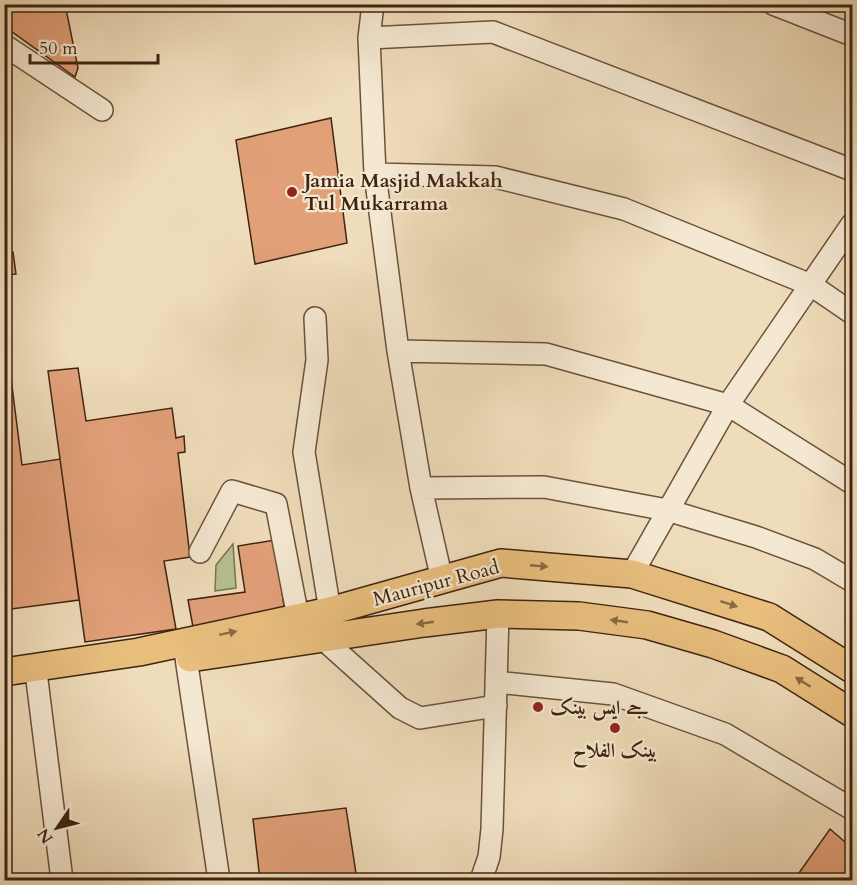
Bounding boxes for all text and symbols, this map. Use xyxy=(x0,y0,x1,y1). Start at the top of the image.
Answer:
scale bar xyxy=(30,27,158,65)
text: 50 m xyxy=(39,36,78,61)
place label: Jamia Masjid Makkah Tul Mukarrama xyxy=(301,167,503,217)
marker: Jamia Masjid Makkah Tul Mukarrama xyxy=(285,185,299,199)
street label: Mauripur Road xyxy=(370,553,502,613)
one-way arrow xyxy=(530,561,549,571)
one-way arrow xyxy=(720,600,738,610)
one-way arrow xyxy=(609,617,628,626)
one-way arrow xyxy=(415,618,434,627)
one-way arrow xyxy=(218,628,237,637)
one-way arrow xyxy=(795,677,811,688)
place label: جے ایس بینک xyxy=(550,694,649,721)
marker: جے ایس بینک xyxy=(531,700,545,714)
marker: بینک الفلاح xyxy=(608,721,622,735)
place label: بینک الفلاح xyxy=(573,737,657,769)
north arrow xyxy=(27,798,87,858)
text: N xyxy=(32,824,59,848)

